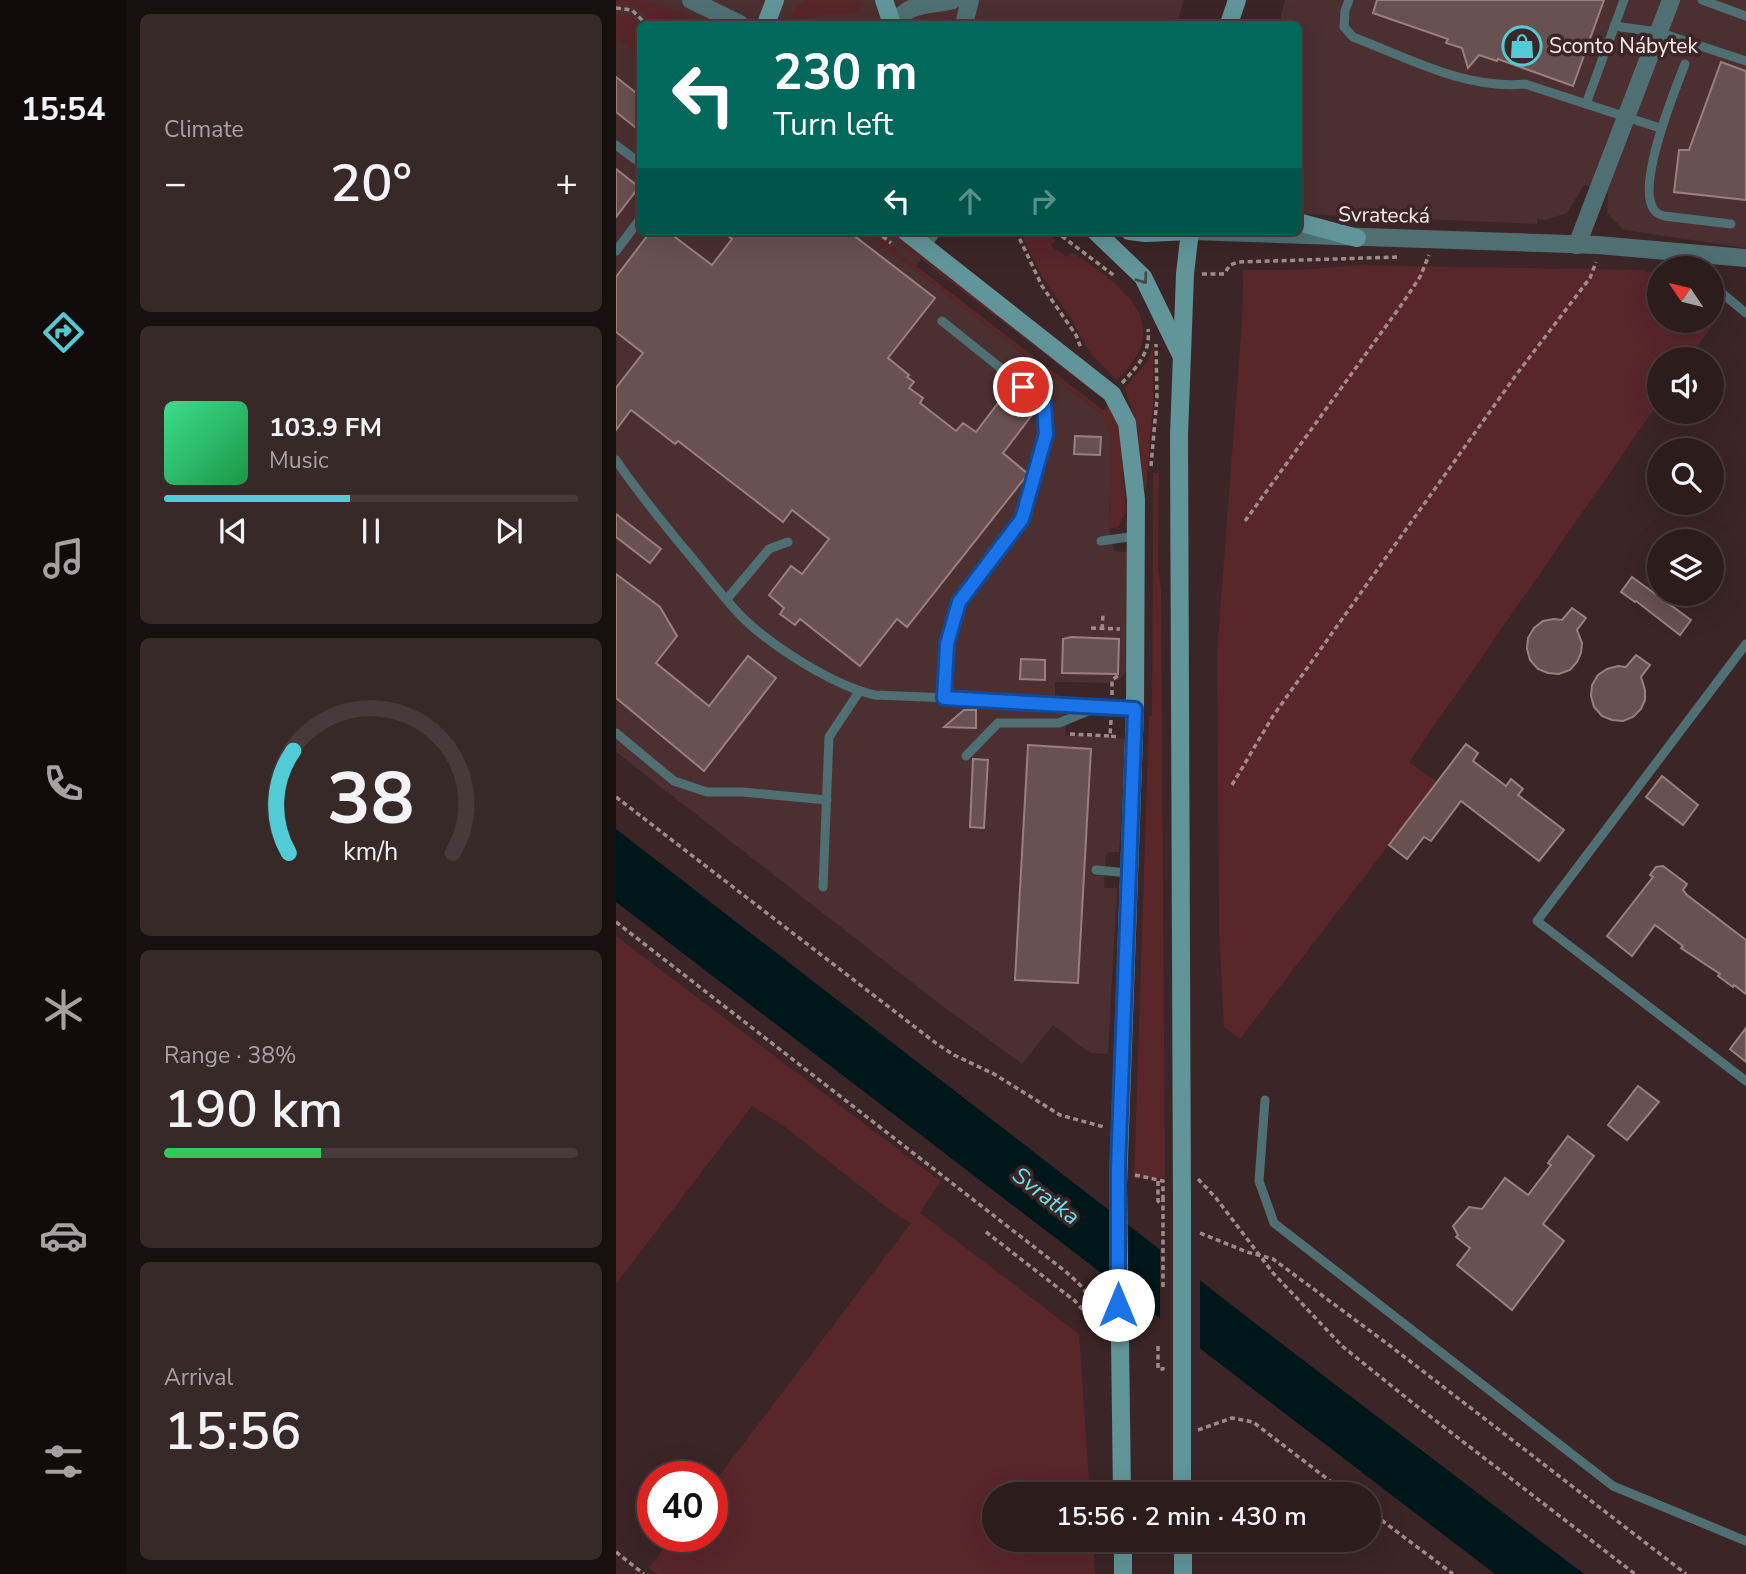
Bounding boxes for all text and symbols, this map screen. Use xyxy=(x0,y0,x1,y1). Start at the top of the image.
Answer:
shop icon: Sconto Nábytek xyxy=(1501,25,1543,67)
place label: Sconto Nábytek xyxy=(1549,32,1699,60)
text: 230 m xyxy=(773,39,917,106)
icon: left xyxy=(658,49,749,140)
text: 15:54 xyxy=(21,88,105,131)
text: Turn left xyxy=(773,103,893,146)
text: Climate xyxy=(164,114,244,145)
text: 20° xyxy=(330,148,412,219)
text: − xyxy=(164,158,187,209)
text: + xyxy=(555,158,578,209)
icon: left xyxy=(878,182,916,220)
icon: ahead xyxy=(951,182,989,220)
icon: right xyxy=(1024,182,1062,220)
street label: Svratecká xyxy=(1338,200,1430,230)
north arrow xyxy=(1647,256,1724,332)
map controls xyxy=(1647,256,1724,606)
one-way arrow xyxy=(1135,271,1148,283)
icon: directions xyxy=(39,308,88,357)
button: sound xyxy=(1647,347,1724,424)
pin xyxy=(993,357,1053,417)
icon: arrive xyxy=(1004,368,1042,406)
text: 103.9 FM xyxy=(269,410,382,445)
button: search xyxy=(1647,438,1724,515)
text: Music xyxy=(269,445,329,476)
icon: previous xyxy=(214,512,252,550)
icon: pause xyxy=(352,512,390,550)
icon: next xyxy=(490,512,528,550)
button: layers xyxy=(1647,529,1724,606)
icon: music xyxy=(39,534,88,583)
text: 38 xyxy=(327,749,415,849)
icon: phone xyxy=(39,759,88,808)
text: km/h xyxy=(343,835,399,869)
icon: climate xyxy=(39,985,88,1034)
text: Range · 38% xyxy=(164,1040,296,1071)
text: 190 km xyxy=(164,1074,343,1145)
water label: Svratka xyxy=(1006,1160,1086,1232)
icon: car xyxy=(39,1211,88,1260)
position arrow xyxy=(1081,1268,1155,1342)
text: Arrival xyxy=(164,1362,233,1393)
text: 15:56 xyxy=(164,1396,301,1467)
icon: filters xyxy=(39,1437,88,1486)
speed limit sign: 40 xyxy=(637,1461,728,1552)
text: 15:56 · 2 min · 430 m xyxy=(1056,1499,1307,1534)

